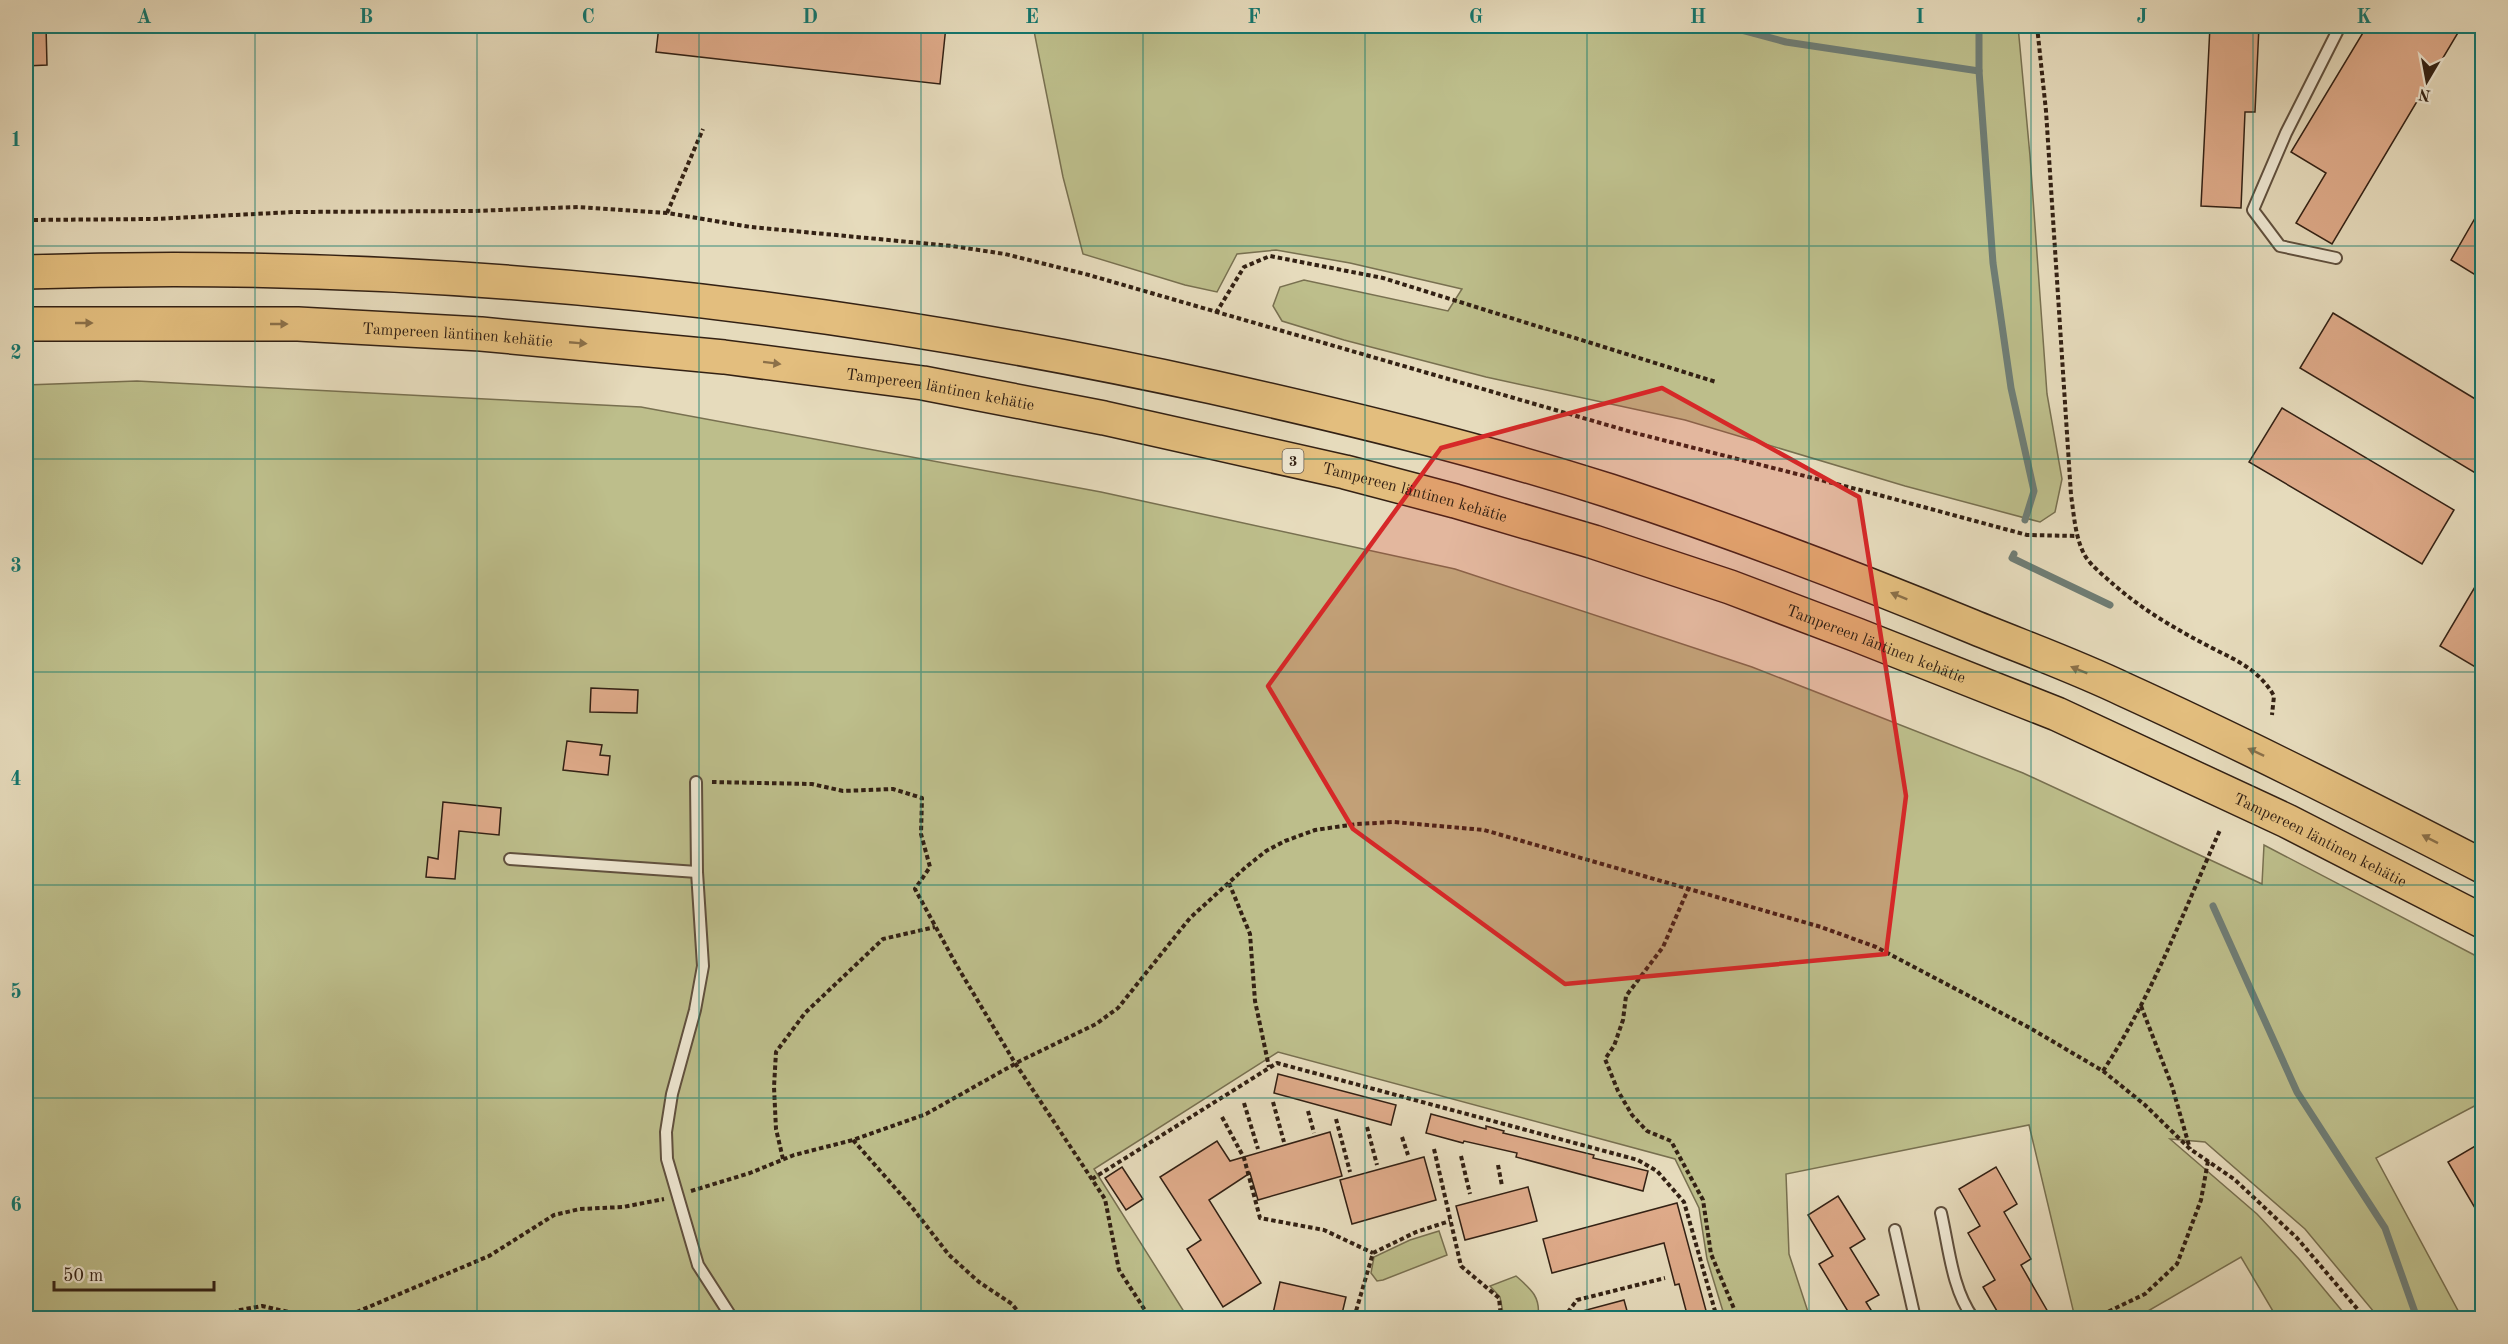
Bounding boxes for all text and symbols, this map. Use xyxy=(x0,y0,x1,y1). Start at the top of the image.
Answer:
text: A xyxy=(136,8,152,28)
text: B xyxy=(359,8,373,28)
text: C xyxy=(581,8,595,28)
text: D xyxy=(802,8,818,28)
text: E xyxy=(1025,8,1039,28)
text: F xyxy=(1247,8,1261,28)
text: G xyxy=(1469,8,1483,28)
text: H xyxy=(1690,8,1706,28)
text: I xyxy=(1916,8,1924,28)
text: J xyxy=(2137,8,2148,28)
text: K xyxy=(2356,8,2372,28)
north arrow xyxy=(2397,51,2457,111)
text: N xyxy=(2417,85,2432,103)
text: 1 xyxy=(10,131,22,151)
one-way arrow xyxy=(74,318,93,328)
one-way arrow xyxy=(269,319,288,329)
street label: Tampereen läntinen kehätie xyxy=(362,322,553,351)
one-way arrow xyxy=(569,338,588,348)
text: 2 xyxy=(10,344,22,364)
one-way arrow xyxy=(763,358,782,368)
street label: Tampereen läntinen kehätie xyxy=(845,367,1035,414)
road number: 3 xyxy=(1282,449,1304,473)
street label: Tampereen läntinen kehätie xyxy=(1321,461,1509,526)
text: 3 xyxy=(10,557,22,577)
one-way arrow xyxy=(1889,591,1907,601)
street label: Tampereen läntinen kehätie xyxy=(1784,603,1967,687)
one-way arrow xyxy=(2070,665,2088,674)
one-way arrow xyxy=(2248,747,2265,756)
text: 4 xyxy=(10,770,22,790)
street label: Tampereen läntinen kehätie xyxy=(2231,791,2409,891)
one-way arrow xyxy=(2422,834,2439,844)
text: 5 xyxy=(10,982,22,1003)
text: 6 xyxy=(10,1196,22,1216)
scale bar xyxy=(54,1254,214,1292)
text: 50 m xyxy=(63,1267,103,1285)

